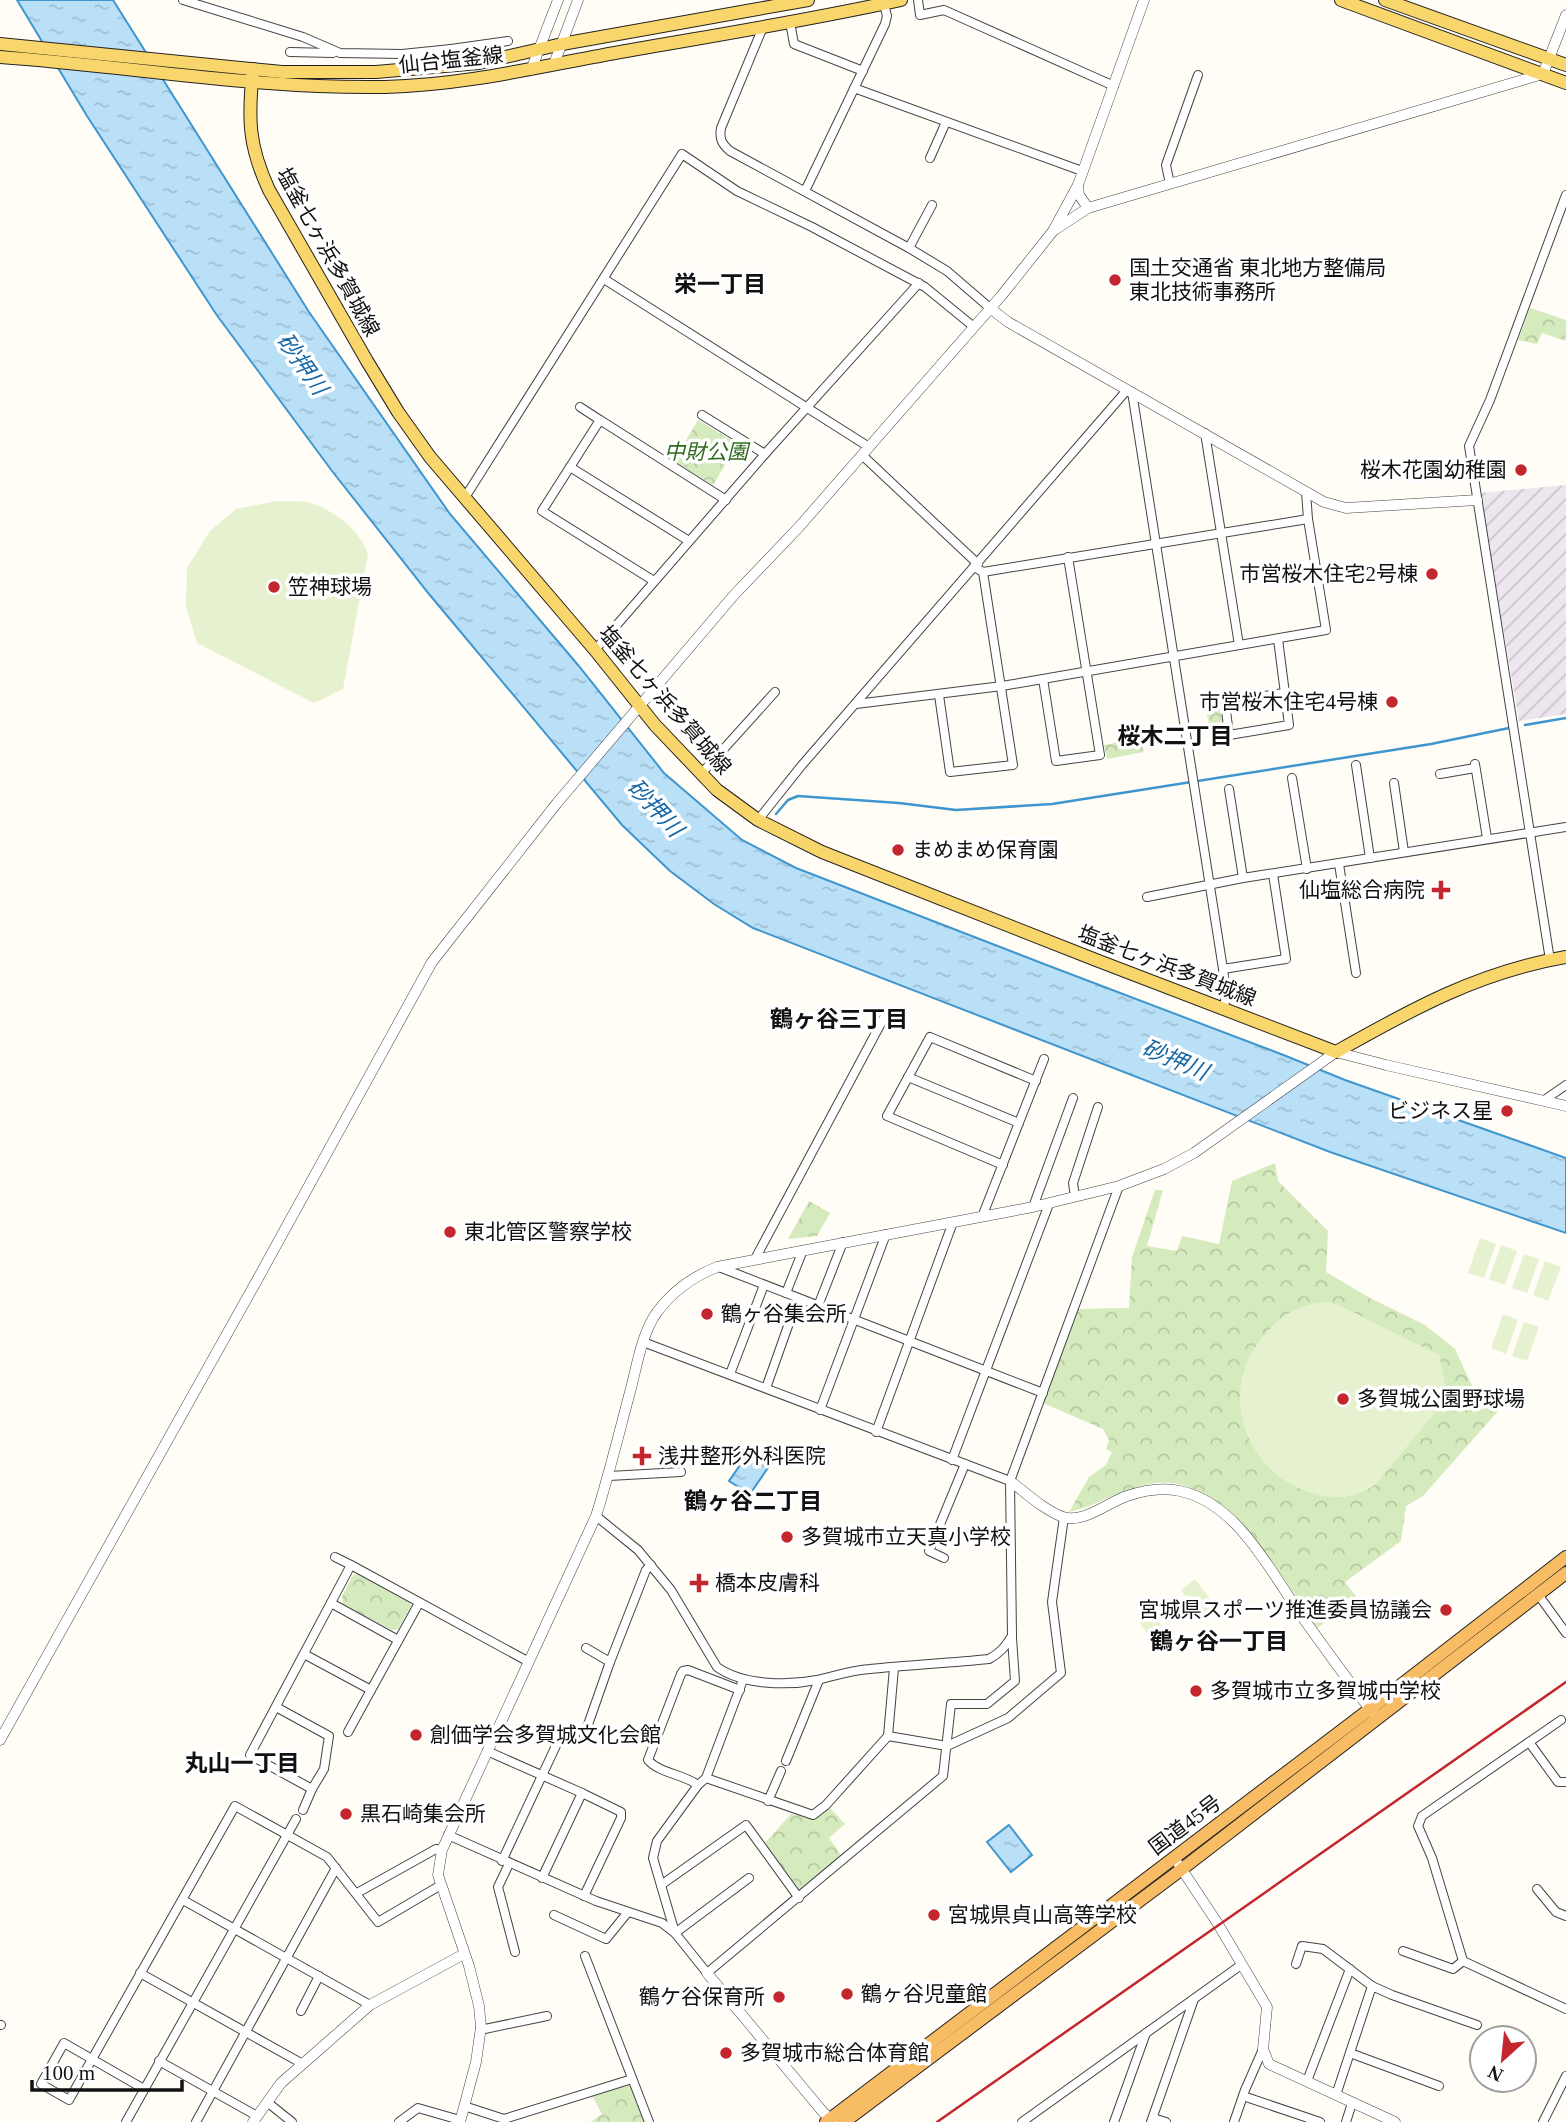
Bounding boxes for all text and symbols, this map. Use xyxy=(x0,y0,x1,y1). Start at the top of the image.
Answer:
street label: 仙台塩釜線 xyxy=(398,43,504,77)
street label: 塩釜七ヶ浜多賀城線 xyxy=(272,164,384,340)
place label: 国土交通省 東北地方整備局 東北技術事務所 xyxy=(1129,256,1386,304)
district label: 栄一丁目 xyxy=(674,272,766,297)
marker: 国土交通省 東北地方整備局 東北技術事務所 xyxy=(1107,272,1123,288)
water label: 砂押川 xyxy=(272,329,334,402)
park label: 中財公園 xyxy=(664,440,751,464)
place label: 桜木花園幼稚園 xyxy=(1360,458,1507,482)
marker: 桜木花園幼稚園 xyxy=(1513,462,1529,478)
place label: 市営桜木住宅2号棟 xyxy=(1240,562,1418,586)
marker: 市営桜木住宅2号棟 xyxy=(1424,566,1440,582)
place label: 笠神球場 xyxy=(288,575,372,599)
marker: 笠神球場 xyxy=(266,579,282,595)
street label: 塩釜七ヶ浜多賀城線 xyxy=(594,621,736,779)
place label: 市営桜木住宅4号棟 xyxy=(1200,690,1378,714)
marker: 市営桜木住宅4号棟 xyxy=(1384,694,1400,710)
district label: 桜木二丁目 xyxy=(1118,724,1233,749)
water label: 砂押川 xyxy=(622,774,690,844)
place label: まめまめ保育園 xyxy=(912,838,1059,862)
marker: まめまめ保育園 xyxy=(890,842,906,858)
place label: 仙塩総合病院 xyxy=(1299,878,1425,902)
marker: 仙塩総合病院 xyxy=(1431,880,1451,900)
street label: 塩釜七ヶ浜多賀城線 xyxy=(1074,921,1260,1011)
district label: 鶴ヶ谷三丁目 xyxy=(770,1007,908,1032)
water label: 砂押川 xyxy=(1138,1035,1214,1086)
place label: ビジネス星 xyxy=(1388,1099,1493,1123)
marker: ビジネス星 xyxy=(1499,1103,1515,1119)
place label: 東北管区警察学校 xyxy=(464,1220,632,1244)
marker: 東北管区警察学校 xyxy=(442,1224,458,1240)
place label: 鶴ヶ谷集会所 xyxy=(721,1302,847,1326)
marker: 鶴ヶ谷集会所 xyxy=(699,1306,715,1322)
place label: 多賀城公園野球場 xyxy=(1357,1387,1525,1411)
marker: 多賀城公園野球場 xyxy=(1335,1391,1351,1407)
place label: 浅井整形外科医院 xyxy=(658,1444,826,1468)
marker: 浅井整形外科医院 xyxy=(632,1446,652,1466)
district label: 鶴ヶ谷二丁目 xyxy=(684,1489,822,1514)
place label: 多賀城市立天真小学校 xyxy=(801,1525,1011,1549)
marker: 多賀城市立天真小学校 xyxy=(779,1529,795,1545)
place label: 橋本皮膚科 xyxy=(715,1571,820,1595)
marker: 橋本皮膚科 xyxy=(689,1573,709,1593)
place label: 宮城県スポーツ推進委員協議会 xyxy=(1138,1598,1432,1622)
marker: 宮城県スポーツ推進委員協議会 xyxy=(1438,1602,1454,1618)
district label: 鶴ヶ谷一丁目 xyxy=(1150,1629,1288,1654)
place label: 多賀城市立多賀城中学校 xyxy=(1210,1679,1441,1703)
marker: 多賀城市立多賀城中学校 xyxy=(1188,1683,1204,1699)
place label: 創価学会多賀城文化会館 xyxy=(430,1723,661,1747)
marker: 創価学会多賀城文化会館 xyxy=(408,1727,424,1743)
district label: 丸山一丁目 xyxy=(185,1751,300,1776)
street label: 国道45号 xyxy=(1144,1790,1226,1860)
place label: 黒石崎集会所 xyxy=(360,1802,486,1826)
marker: 黒石崎集会所 xyxy=(338,1806,354,1822)
place label: 宮城県貞山高等学校 xyxy=(948,1903,1137,1927)
marker: 宮城県貞山高等学校 xyxy=(926,1907,942,1923)
place label: 鶴ヶ谷児童館 xyxy=(861,1982,987,2006)
place label: 鶴ケ谷保育所 xyxy=(639,1985,765,2009)
marker: 鶴ヶ谷児童館 xyxy=(839,1986,855,2002)
marker: 鶴ケ谷保育所 xyxy=(771,1989,787,2005)
north arrow xyxy=(1468,2024,1538,2094)
place label: 多賀城市総合体育館 xyxy=(740,2041,929,2065)
marker: 多賀城市総合体育館 xyxy=(718,2045,734,2061)
scale bar xyxy=(32,2048,182,2092)
text: 100 m xyxy=(42,2061,95,2085)
text: N xyxy=(1484,2061,1506,2086)

